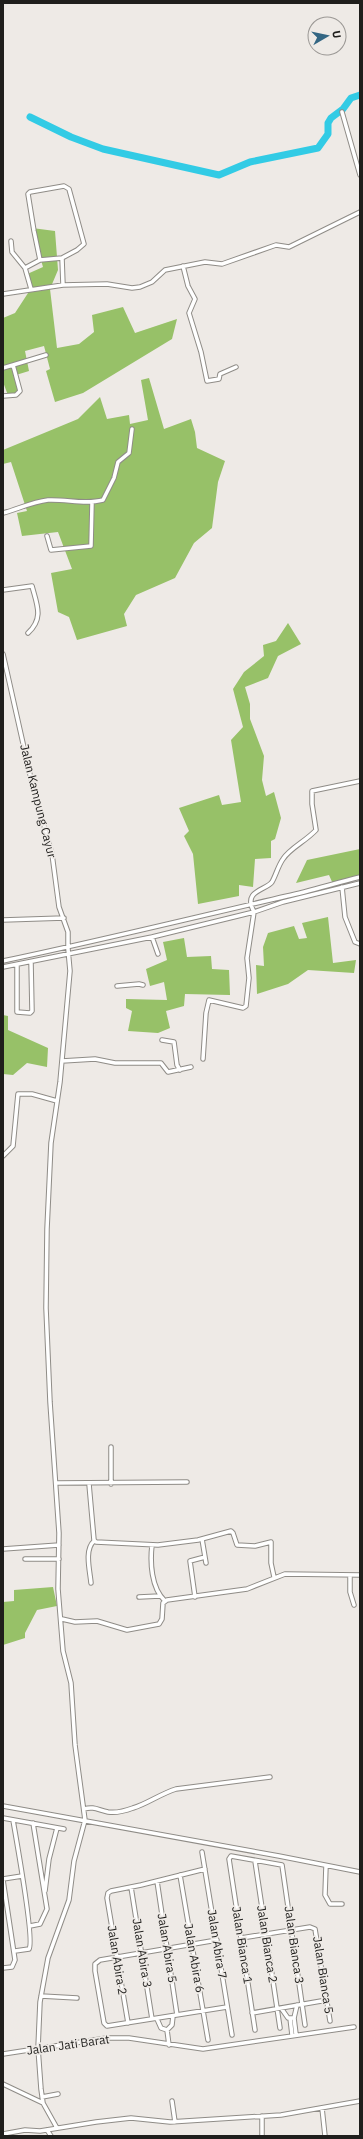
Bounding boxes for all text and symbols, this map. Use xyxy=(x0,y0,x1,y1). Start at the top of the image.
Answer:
north arrow xyxy=(307,16,347,56)
text: U xyxy=(329,30,344,39)
street label: Jalan Kampung Cayur xyxy=(17,742,60,860)
street label: Jalan Bianca 2 xyxy=(254,1904,281,1984)
street label: Jalan Bianca 1 xyxy=(229,1905,256,1985)
street label: Jalan Bianca 3 xyxy=(282,1905,307,1985)
street label: Jalan Abira 7 xyxy=(205,1908,230,1980)
street label: Jalan Abira 5 xyxy=(155,1912,180,1984)
street label: Jalan Abira 3 xyxy=(130,1917,155,1989)
street label: Jalan Abira 6 xyxy=(181,1922,208,1994)
street label: Jalan Abira 2 xyxy=(105,1924,130,1996)
street label: Jalan Bianca 5 xyxy=(310,1935,337,2015)
street label: Jalan Jati Barat xyxy=(25,2031,110,2058)

